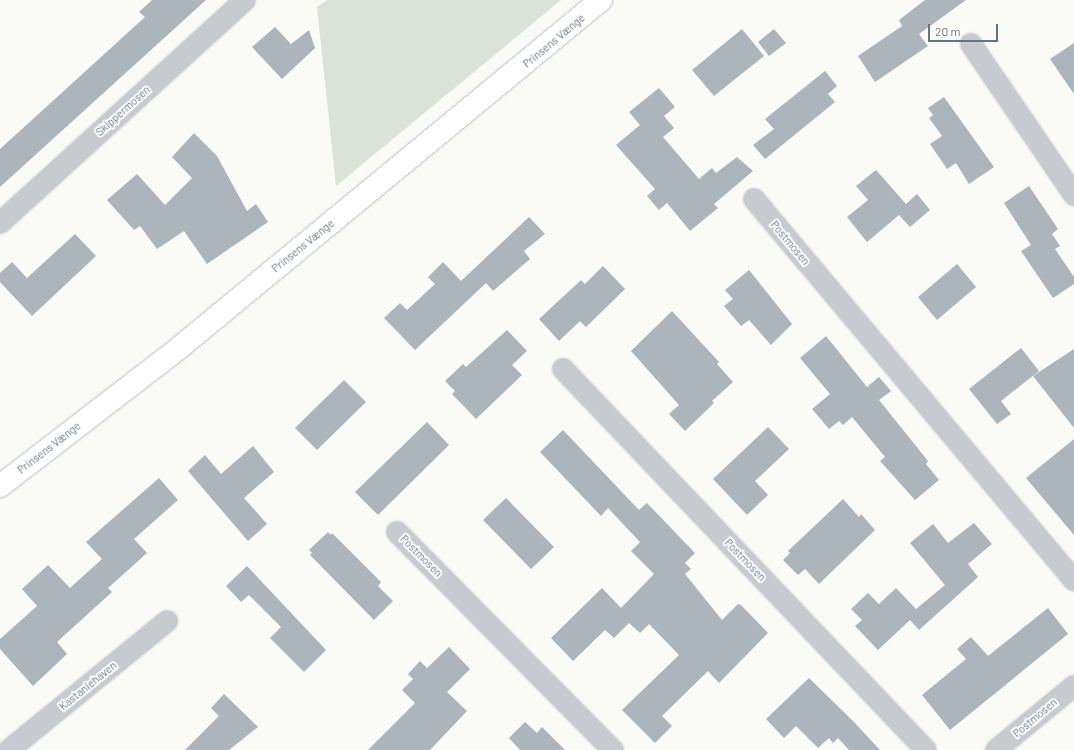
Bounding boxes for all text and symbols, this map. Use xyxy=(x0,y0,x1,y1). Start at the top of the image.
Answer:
street label: Prinsens Vænge xyxy=(520,11,588,71)
scale bar xyxy=(930,16,1000,42)
text: 20 m xyxy=(935,24,961,38)
street label: Skippermosen xyxy=(93,83,153,139)
street label: Prinsens Vænge xyxy=(269,217,337,275)
street label: Postmosen xyxy=(768,218,812,268)
street label: Prinsens Vænge xyxy=(15,419,83,477)
street label: Postmosen xyxy=(397,532,445,580)
street label: Postmosen xyxy=(722,536,768,584)
street label: Kastaniehaven xyxy=(57,659,119,713)
street label: Postmosen xyxy=(1010,696,1060,740)

